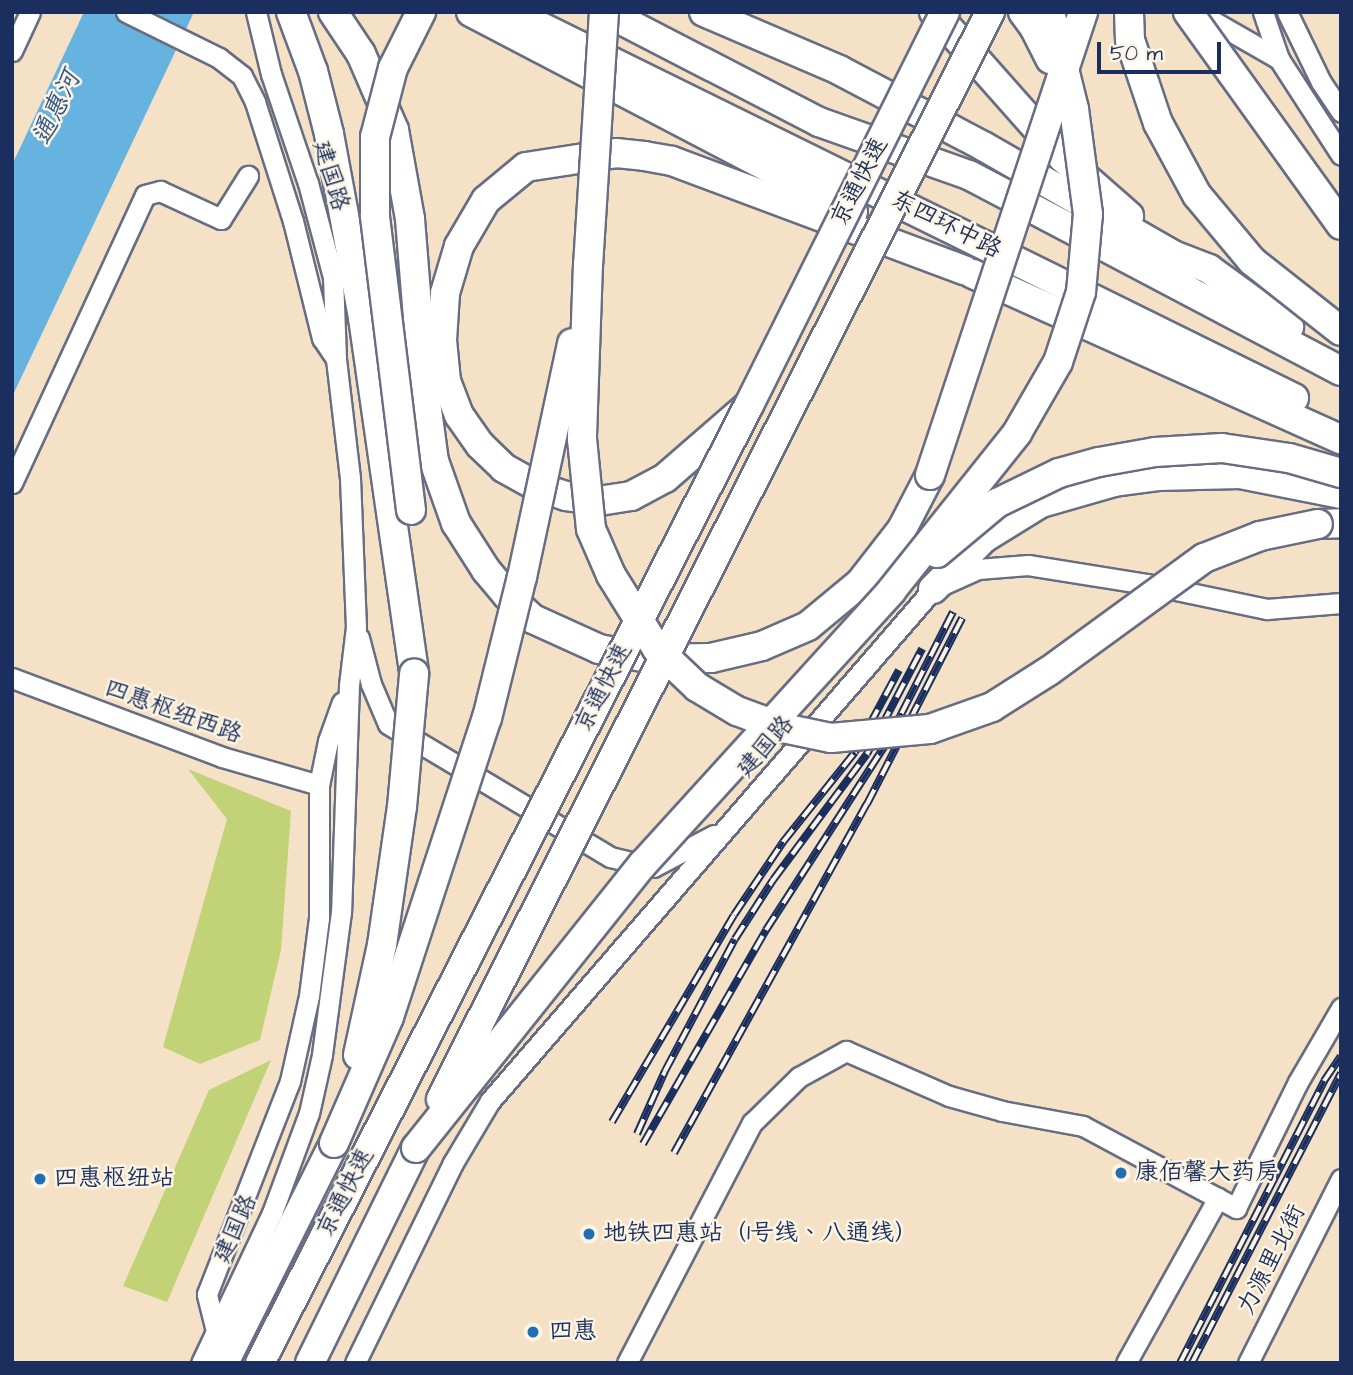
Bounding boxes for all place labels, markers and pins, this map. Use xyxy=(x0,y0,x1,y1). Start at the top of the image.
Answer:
place label: 康佰馨大药房 xyxy=(1135,1159,1279,1187)
place label: 四惠枢纽站 xyxy=(54,1165,174,1193)
marker: 康佰馨大药房 xyxy=(1113,1165,1129,1181)
marker: 四惠枢纽站 xyxy=(32,1171,48,1187)
place label: 地铁四惠站（1号线、八通线） xyxy=(603,1220,918,1248)
marker: 地铁四惠站（1号线、八通线） xyxy=(581,1226,597,1242)
place label: 四惠 xyxy=(549,1318,597,1346)
marker: 四惠 xyxy=(523,1322,543,1342)

